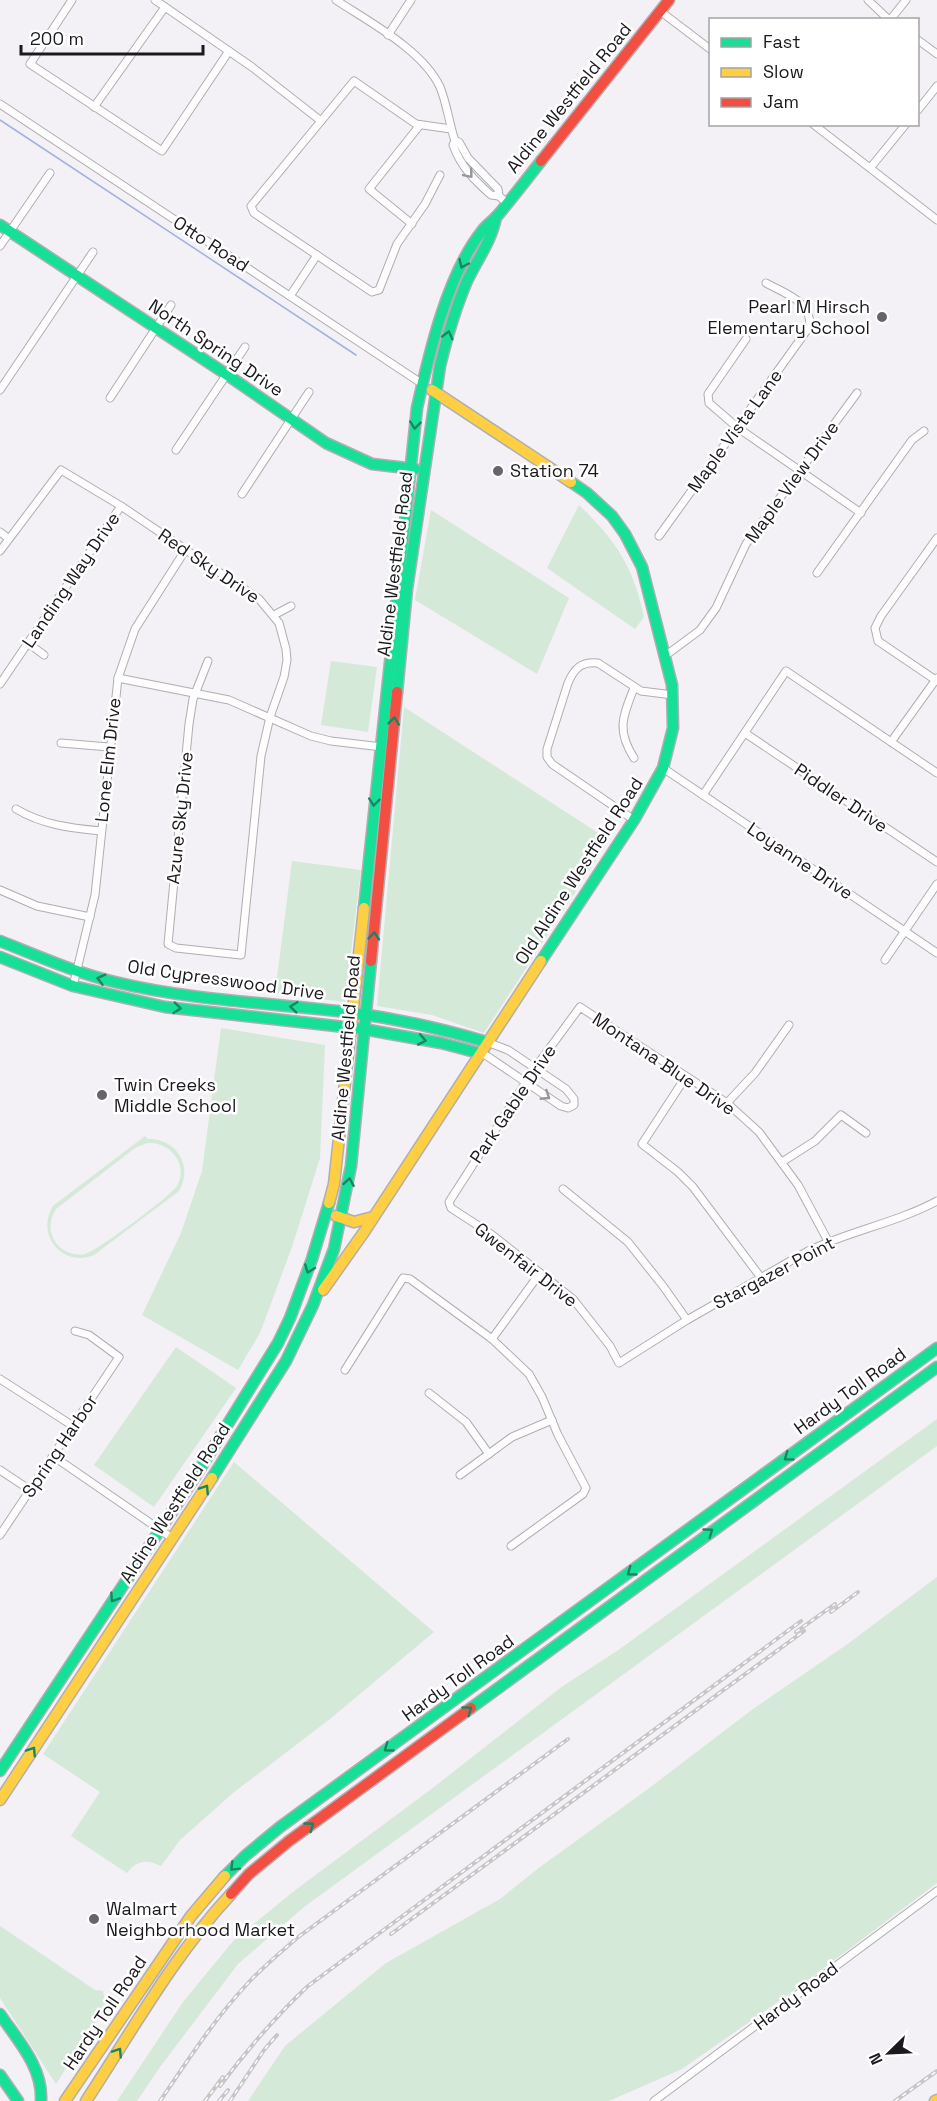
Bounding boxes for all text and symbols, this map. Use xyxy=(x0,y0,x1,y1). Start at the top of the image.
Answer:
scale bar xyxy=(21,18,202,56)
street label: Aldine Westfield Road xyxy=(501,18,636,177)
legend xyxy=(709,18,919,126)
text: 200 m xyxy=(30,27,84,50)
text: Fast xyxy=(763,30,800,53)
text: Slow xyxy=(763,60,804,83)
text: Jam xyxy=(763,90,799,113)
one-way arrow xyxy=(462,167,473,178)
street label: Otto Road xyxy=(169,210,254,277)
one-way arrow xyxy=(459,258,471,269)
street label: North Spring Drive xyxy=(144,294,288,401)
place label: Pearl M Hirsch Elementary School xyxy=(707,295,870,339)
marker: Pearl M Hirsch Elementary School xyxy=(875,310,889,324)
one-way arrow xyxy=(440,330,453,340)
street label: Maple Vista Lane xyxy=(682,365,787,497)
street label: Maple View Drive xyxy=(740,416,844,547)
one-way arrow xyxy=(409,421,421,430)
place label: Station 74 xyxy=(510,459,599,482)
marker: Station 74 xyxy=(491,464,505,478)
street label: Aldine Westfield Road xyxy=(372,470,417,658)
street label: Landing Way Drive xyxy=(17,507,125,652)
street label: Red Sky Drive xyxy=(154,523,265,608)
street label: Lone Elm Drive xyxy=(90,697,125,823)
one-way arrow xyxy=(387,716,400,725)
street label: Azure Sky Drive xyxy=(161,751,198,885)
street label: Piddler Drive xyxy=(790,758,892,837)
street label: Old Aldine Westfield Road xyxy=(509,773,648,969)
one-way arrow xyxy=(368,797,381,807)
street label: Loyanne Drive xyxy=(743,817,858,904)
one-way arrow xyxy=(367,931,380,940)
street label: Old Cypresswood Drive xyxy=(126,954,326,1005)
street label: Aldine Westfield Road xyxy=(326,954,365,1142)
one-way arrow xyxy=(97,973,107,986)
one-way arrow xyxy=(172,1001,181,1014)
one-way arrow xyxy=(290,1001,299,1014)
street label: Montana Blue Drive xyxy=(588,1007,740,1120)
one-way arrow xyxy=(417,1033,427,1046)
street label: Park Gable Drive xyxy=(464,1040,561,1168)
place label: Twin Creeks Middle School xyxy=(114,1073,236,1117)
marker: Twin Creeks Middle School xyxy=(95,1088,109,1102)
one-way arrow xyxy=(539,1089,550,1100)
one-way arrow xyxy=(342,1178,354,1187)
street label: Gwenfair Drive xyxy=(470,1217,582,1312)
street label: Stargazer Point xyxy=(709,1231,838,1314)
one-way arrow xyxy=(303,1263,316,1274)
street label: Hardy Toll Road xyxy=(789,1342,910,1439)
street label: Spring Harbor xyxy=(17,1390,103,1502)
street label: Aldine Westfield Road xyxy=(114,1418,235,1587)
one-way arrow xyxy=(784,1450,795,1461)
one-way arrow xyxy=(198,1485,209,1496)
one-way arrow xyxy=(703,1529,714,1540)
one-way arrow xyxy=(626,1565,637,1576)
one-way arrow xyxy=(110,1592,121,1603)
street label: Hardy Toll Road xyxy=(397,1629,518,1726)
one-way arrow xyxy=(461,1706,472,1717)
one-way arrow xyxy=(384,1741,395,1752)
one-way arrow xyxy=(25,1747,36,1758)
one-way arrow xyxy=(304,1822,315,1833)
one-way arrow xyxy=(230,1860,241,1871)
place label: Walmart Neighborhood Market xyxy=(106,1897,295,1941)
marker: Walmart Neighborhood Market xyxy=(87,1912,101,1926)
street label: Hardy Toll Road xyxy=(58,1951,151,2074)
street label: Hardy Road xyxy=(749,1956,843,2035)
north arrow xyxy=(859,2023,919,2083)
one-way arrow xyxy=(111,2048,122,2059)
text: N xyxy=(864,2050,888,2068)

